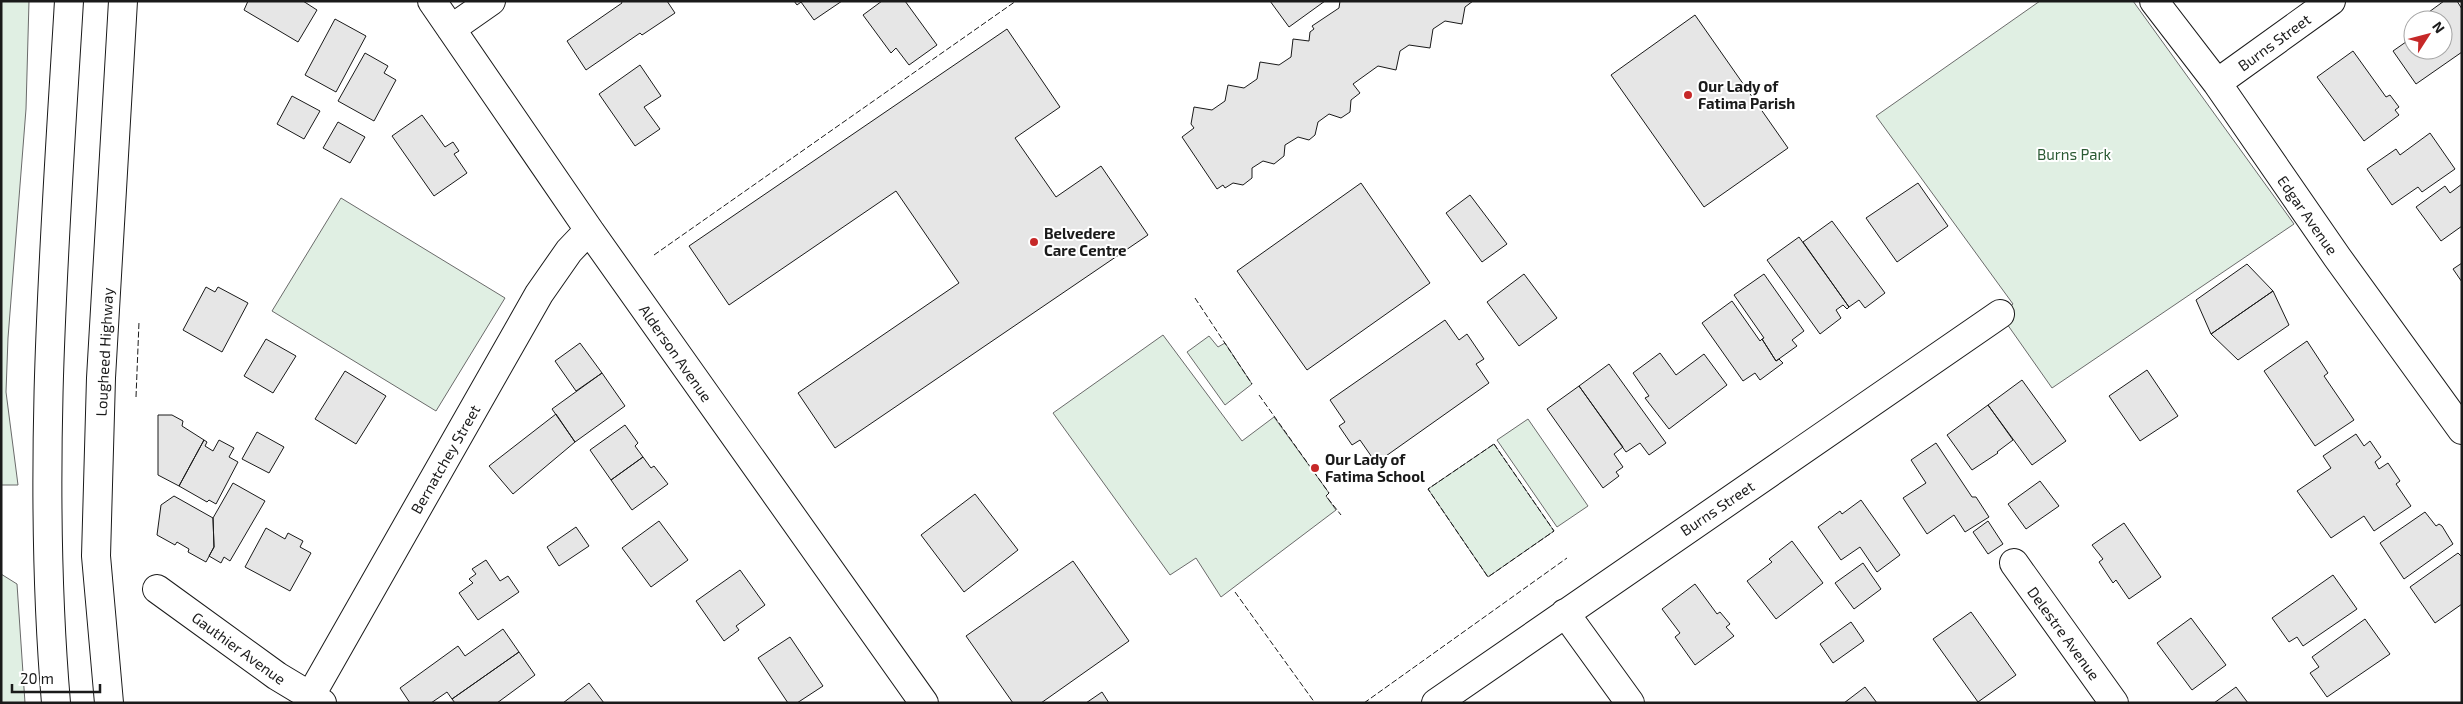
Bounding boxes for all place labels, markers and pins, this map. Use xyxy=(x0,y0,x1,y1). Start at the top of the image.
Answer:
place label: Our Lady of Fatima Parish xyxy=(1698,77,1795,112)
marker: Our Lady of Fatima Parish xyxy=(1682,89,1694,101)
place label: Belvedere Care Centre xyxy=(1044,224,1127,259)
marker: Belvedere Care Centre xyxy=(1028,236,1040,248)
place label: Our Lady of Fatima School xyxy=(1325,450,1425,485)
marker: Our Lady of Fatima School xyxy=(1309,462,1321,474)

